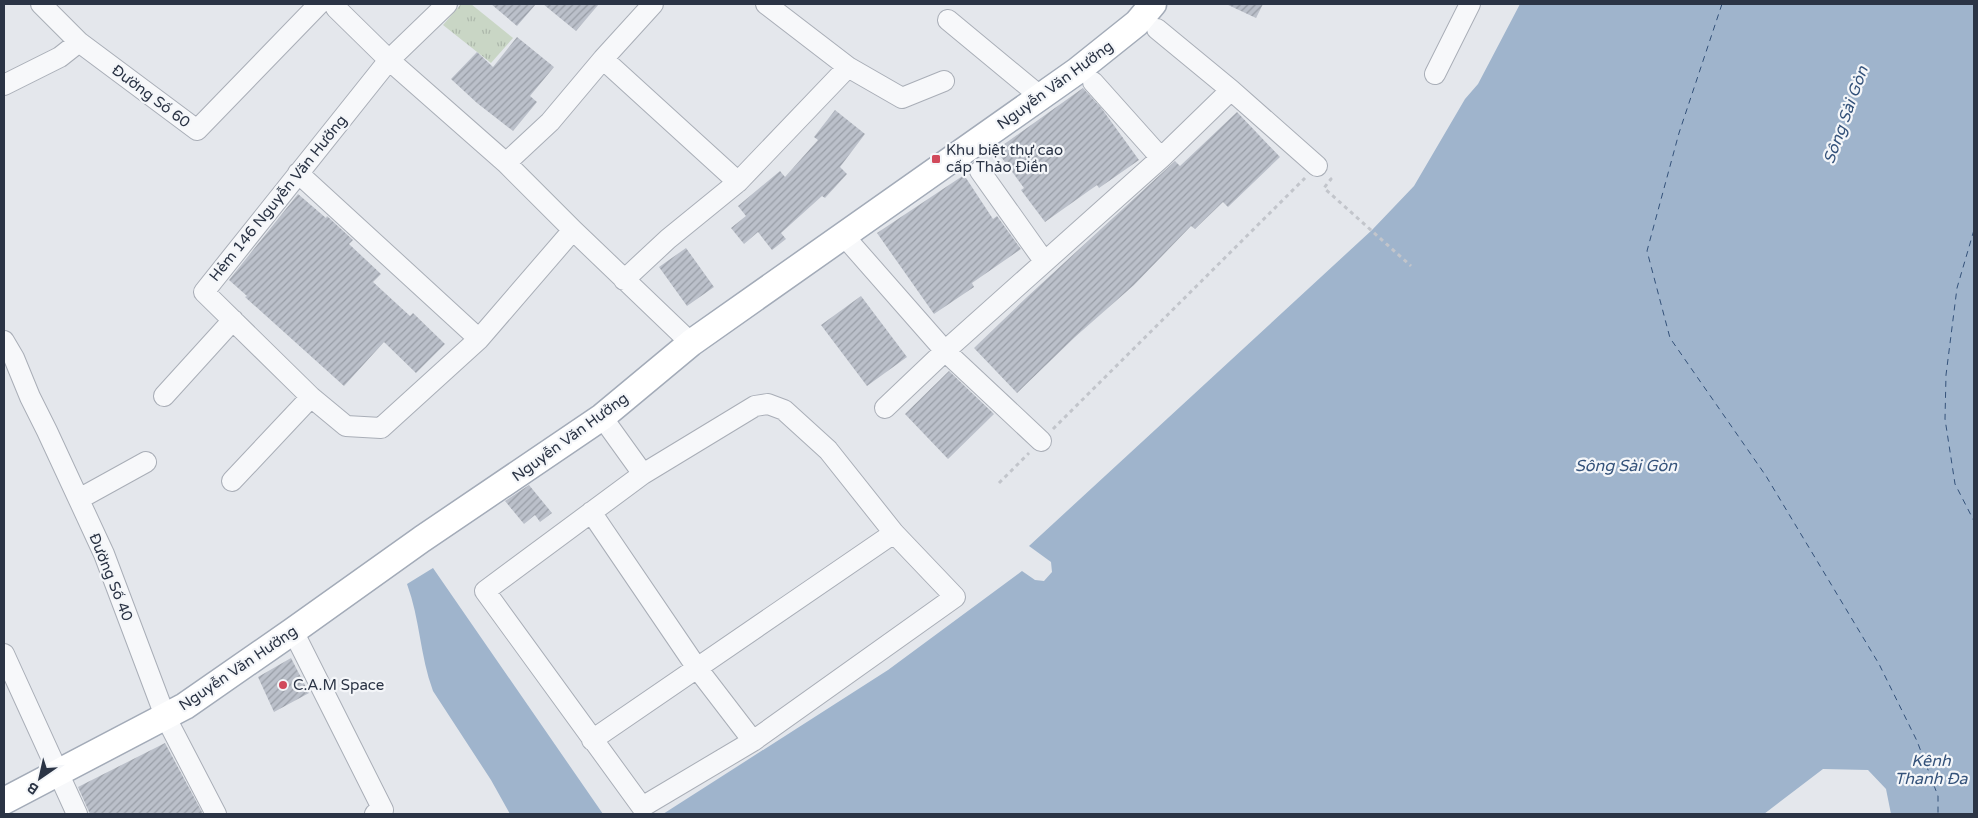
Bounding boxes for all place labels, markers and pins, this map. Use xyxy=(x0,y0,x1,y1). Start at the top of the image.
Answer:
place label: Khu biệt thự cao cấp Thảo Điền xyxy=(946,141,1063,176)
marker: Khu biệt thự cao cấp Thảo Điền xyxy=(930,153,942,165)
place label: C.A.M Space xyxy=(293,676,384,694)
marker: C.A.M Space xyxy=(277,679,289,691)

